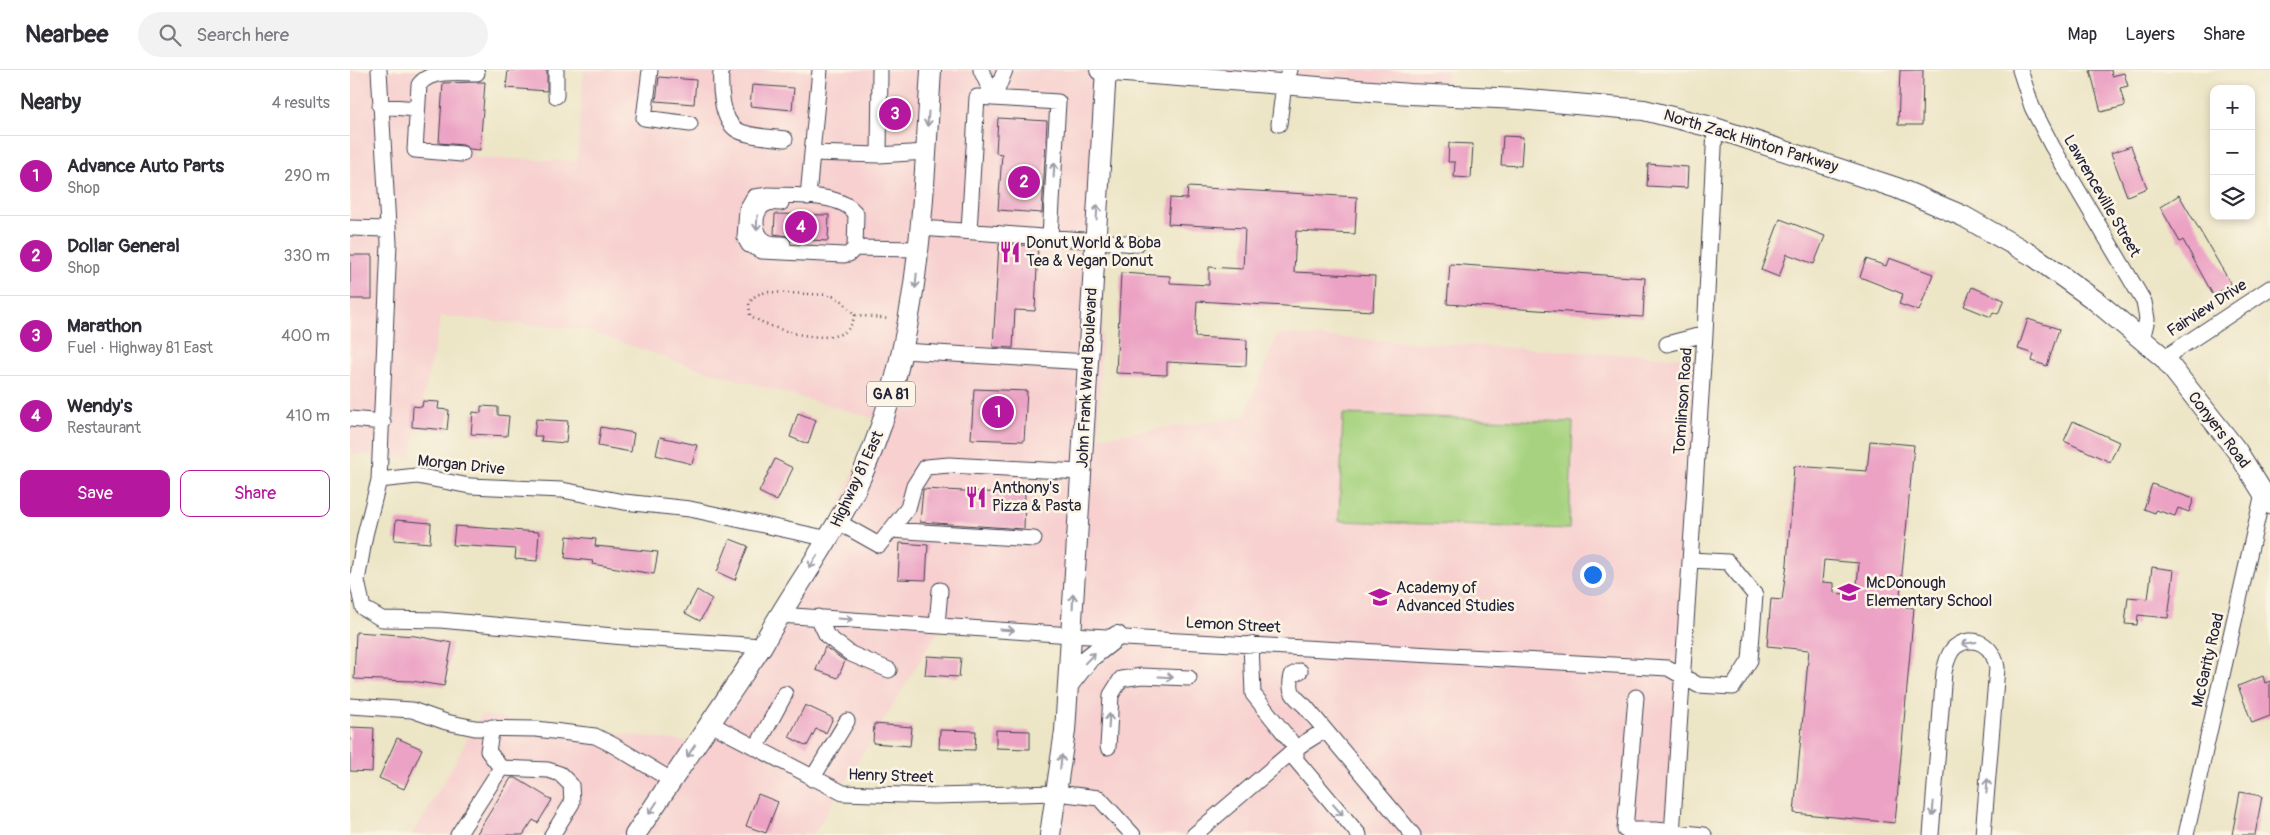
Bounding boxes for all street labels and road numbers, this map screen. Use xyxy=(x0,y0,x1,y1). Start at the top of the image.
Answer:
street label: North Zack Hinton Parkway xyxy=(1661,105,1841,177)
street label: Lawrenceville Street xyxy=(2059,131,2145,261)
street label: Fairview Drive xyxy=(2163,275,2251,341)
street label: John Frank Ward Boulevard xyxy=(1072,287,1102,469)
street label: Tomlinson Road xyxy=(1669,347,1697,455)
road number: GA 81 xyxy=(867,382,915,406)
street label: Conyers Road xyxy=(2184,388,2254,472)
street label: Highway 81 East xyxy=(826,427,888,531)
street label: Morgan Drive xyxy=(416,450,506,480)
street label: McGarity Road xyxy=(2187,611,2229,709)
street label: Lemon Street xyxy=(1185,613,1282,638)
street label: Henry Street xyxy=(848,765,935,788)

